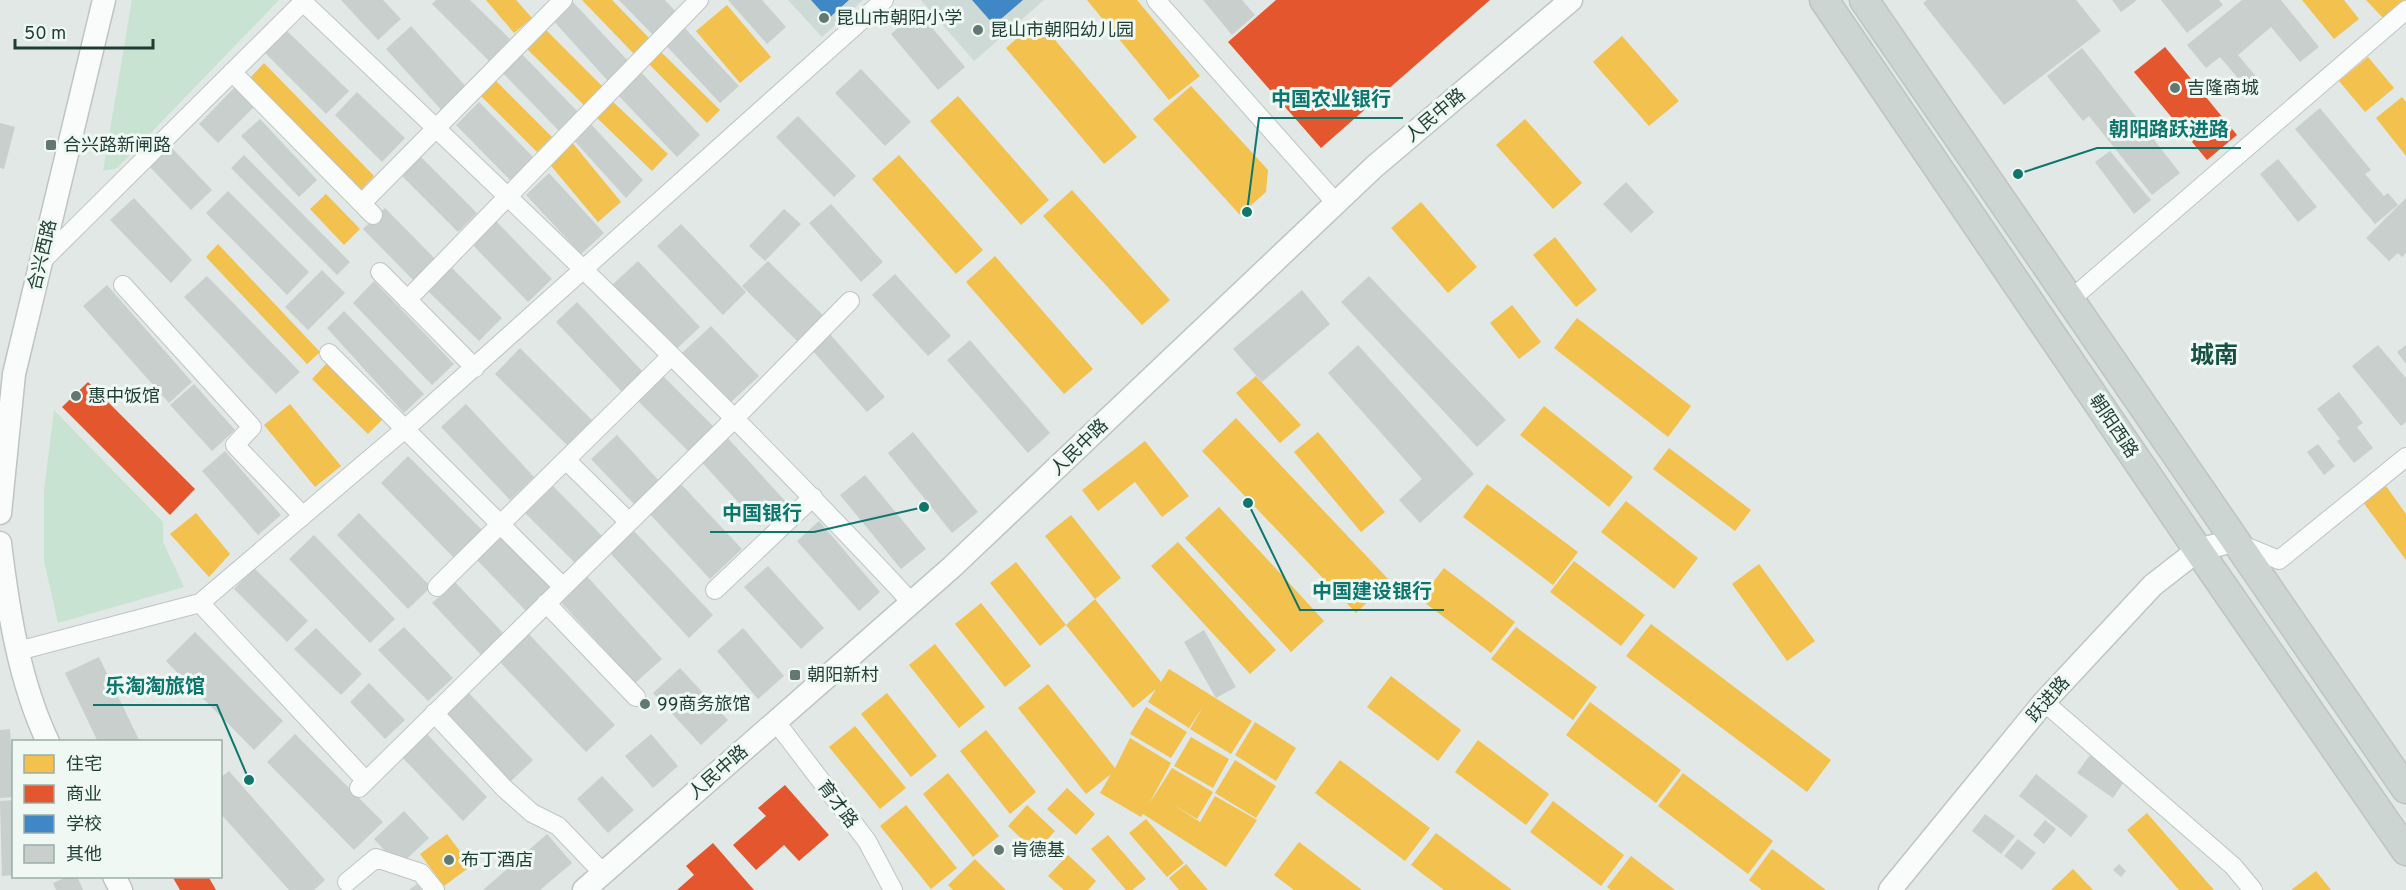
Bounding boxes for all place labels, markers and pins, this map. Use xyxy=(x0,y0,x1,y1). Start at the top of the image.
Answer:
place label: 昆山市朝阳小学 xyxy=(836,8,962,31)
marker: 昆山市朝阳小学 xyxy=(817,11,831,25)
place label: 昆山市朝阳幼儿园 xyxy=(990,20,1134,43)
marker: 昆山市朝阳幼儿园 xyxy=(971,23,985,37)
place label: 吉隆商城 xyxy=(2187,78,2259,101)
callout: 中国农业银行 xyxy=(1259,80,1403,118)
marker: 吉隆商城 xyxy=(2168,81,2182,95)
callout: 朝阳路跃进路 xyxy=(2097,110,2241,148)
place label: 合兴路新闸路 xyxy=(63,135,171,158)
marker: 合兴路新闸路 xyxy=(44,138,58,152)
place label: 惠中饭馆 xyxy=(88,386,160,409)
marker: 惠中饭馆 xyxy=(69,389,83,403)
callout: 中国银行 xyxy=(710,494,814,532)
callout: 中国建设银行 xyxy=(1300,572,1444,610)
place label: 朝阳新村 xyxy=(807,665,879,688)
callout: 乐淘淘旅馆 xyxy=(93,667,217,705)
marker: 朝阳新村 xyxy=(788,668,802,682)
place label: 99商务旅馆 xyxy=(657,694,751,717)
marker: 99商务旅馆 xyxy=(638,697,652,711)
place label: 肯德基 xyxy=(1011,840,1065,863)
marker: 肯德基 xyxy=(992,843,1006,857)
place label: 布丁酒店 xyxy=(461,850,533,873)
marker: 布丁酒店 xyxy=(442,853,456,867)

